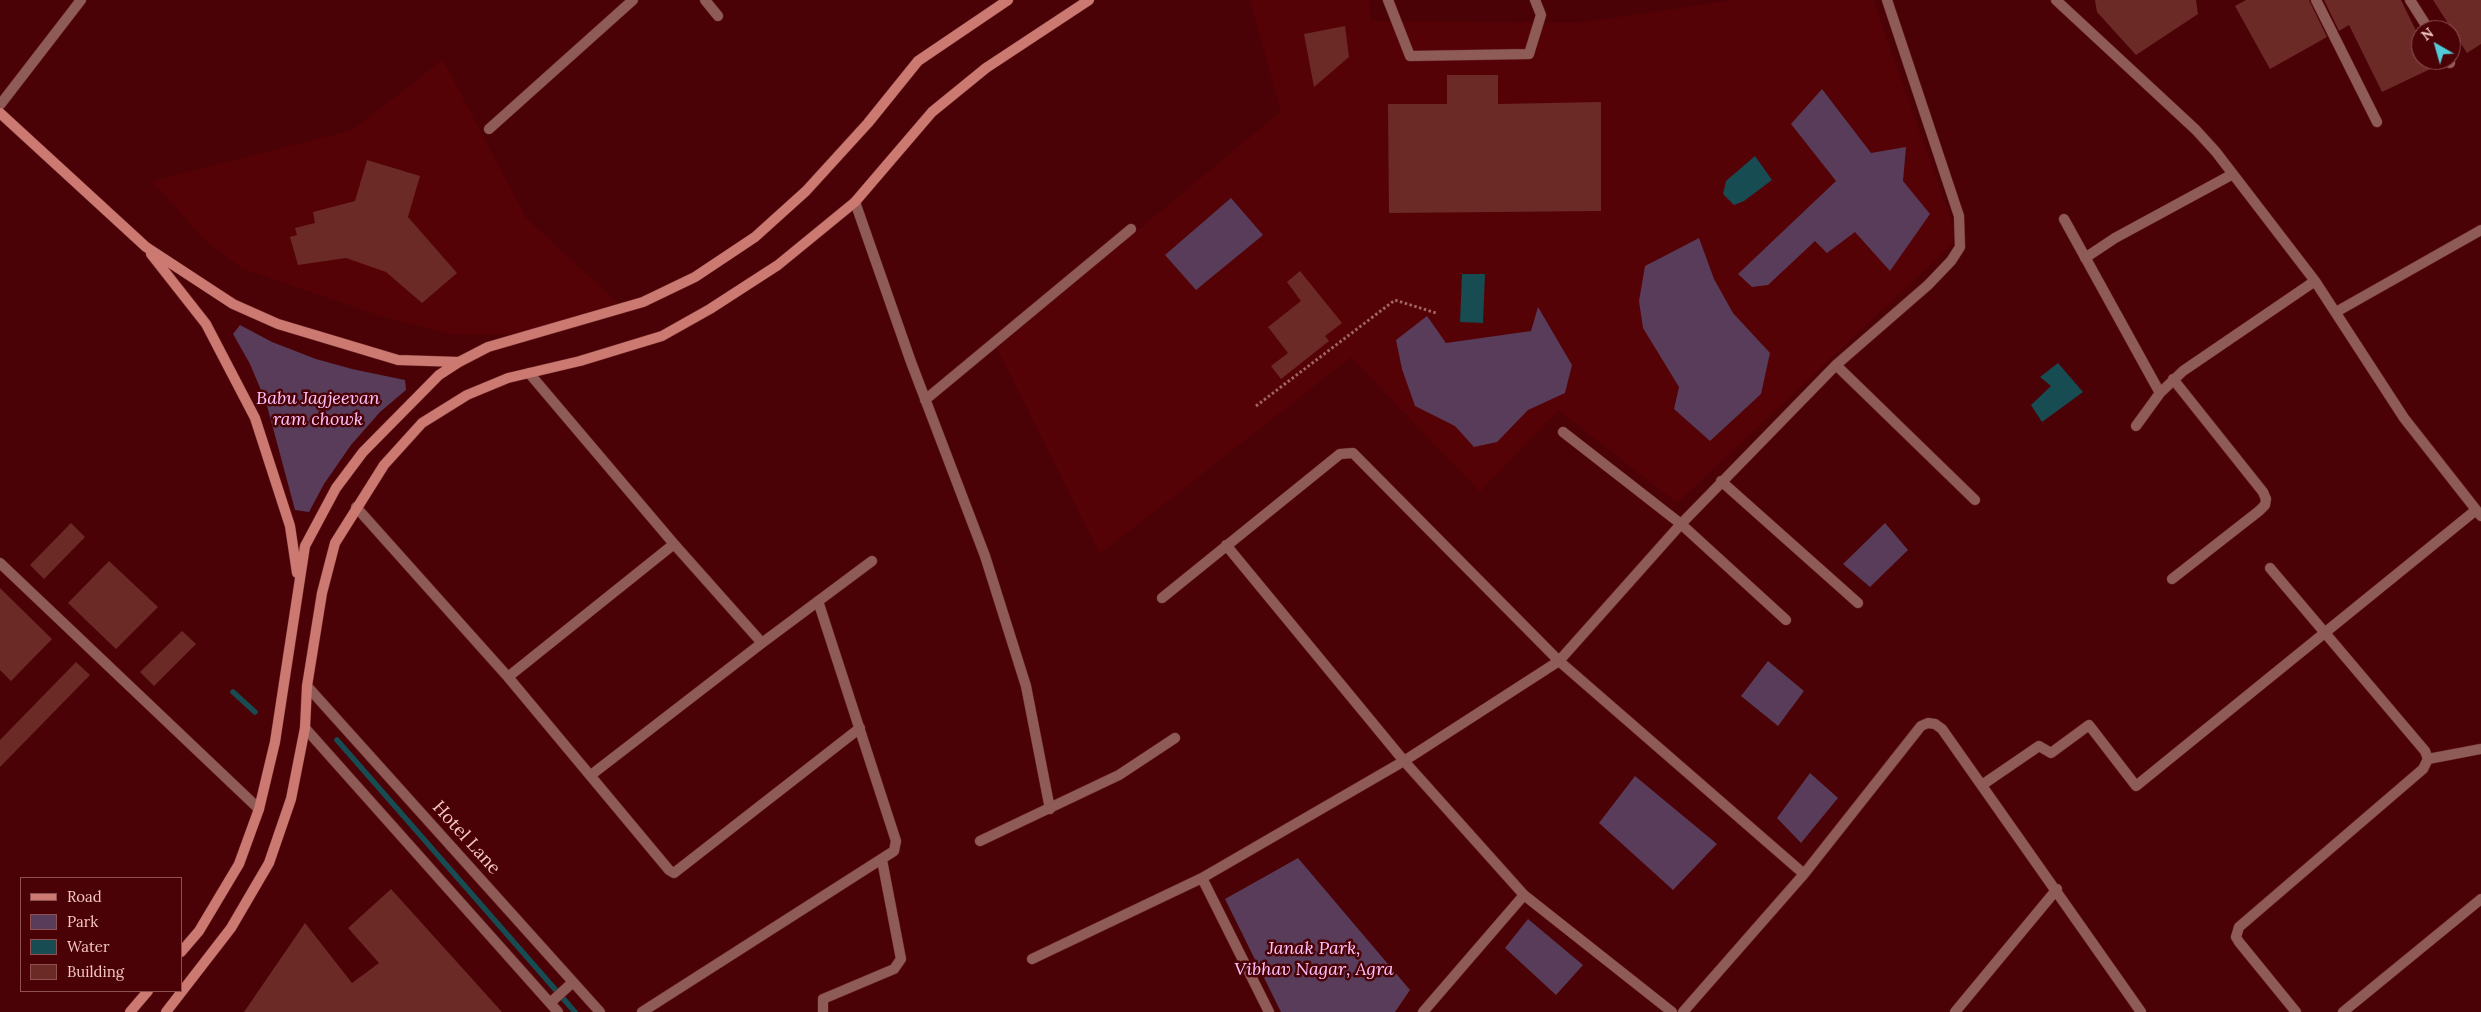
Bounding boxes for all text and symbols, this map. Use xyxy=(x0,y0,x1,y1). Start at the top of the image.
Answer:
north arrow xyxy=(2411,20,2461,70)
text: N xyxy=(2418,24,2437,44)
park label: Babu Jagjeevan ram chowk xyxy=(256,388,380,430)
street label: Hotel Lane xyxy=(427,797,505,879)
legend xyxy=(20,877,182,992)
text: Road xyxy=(67,887,102,906)
text: Park xyxy=(67,912,98,931)
text: Water xyxy=(67,937,109,956)
park label: Janak Park, Vibhav Nagar, Agra xyxy=(1234,938,1394,981)
text: Building xyxy=(67,962,124,981)

